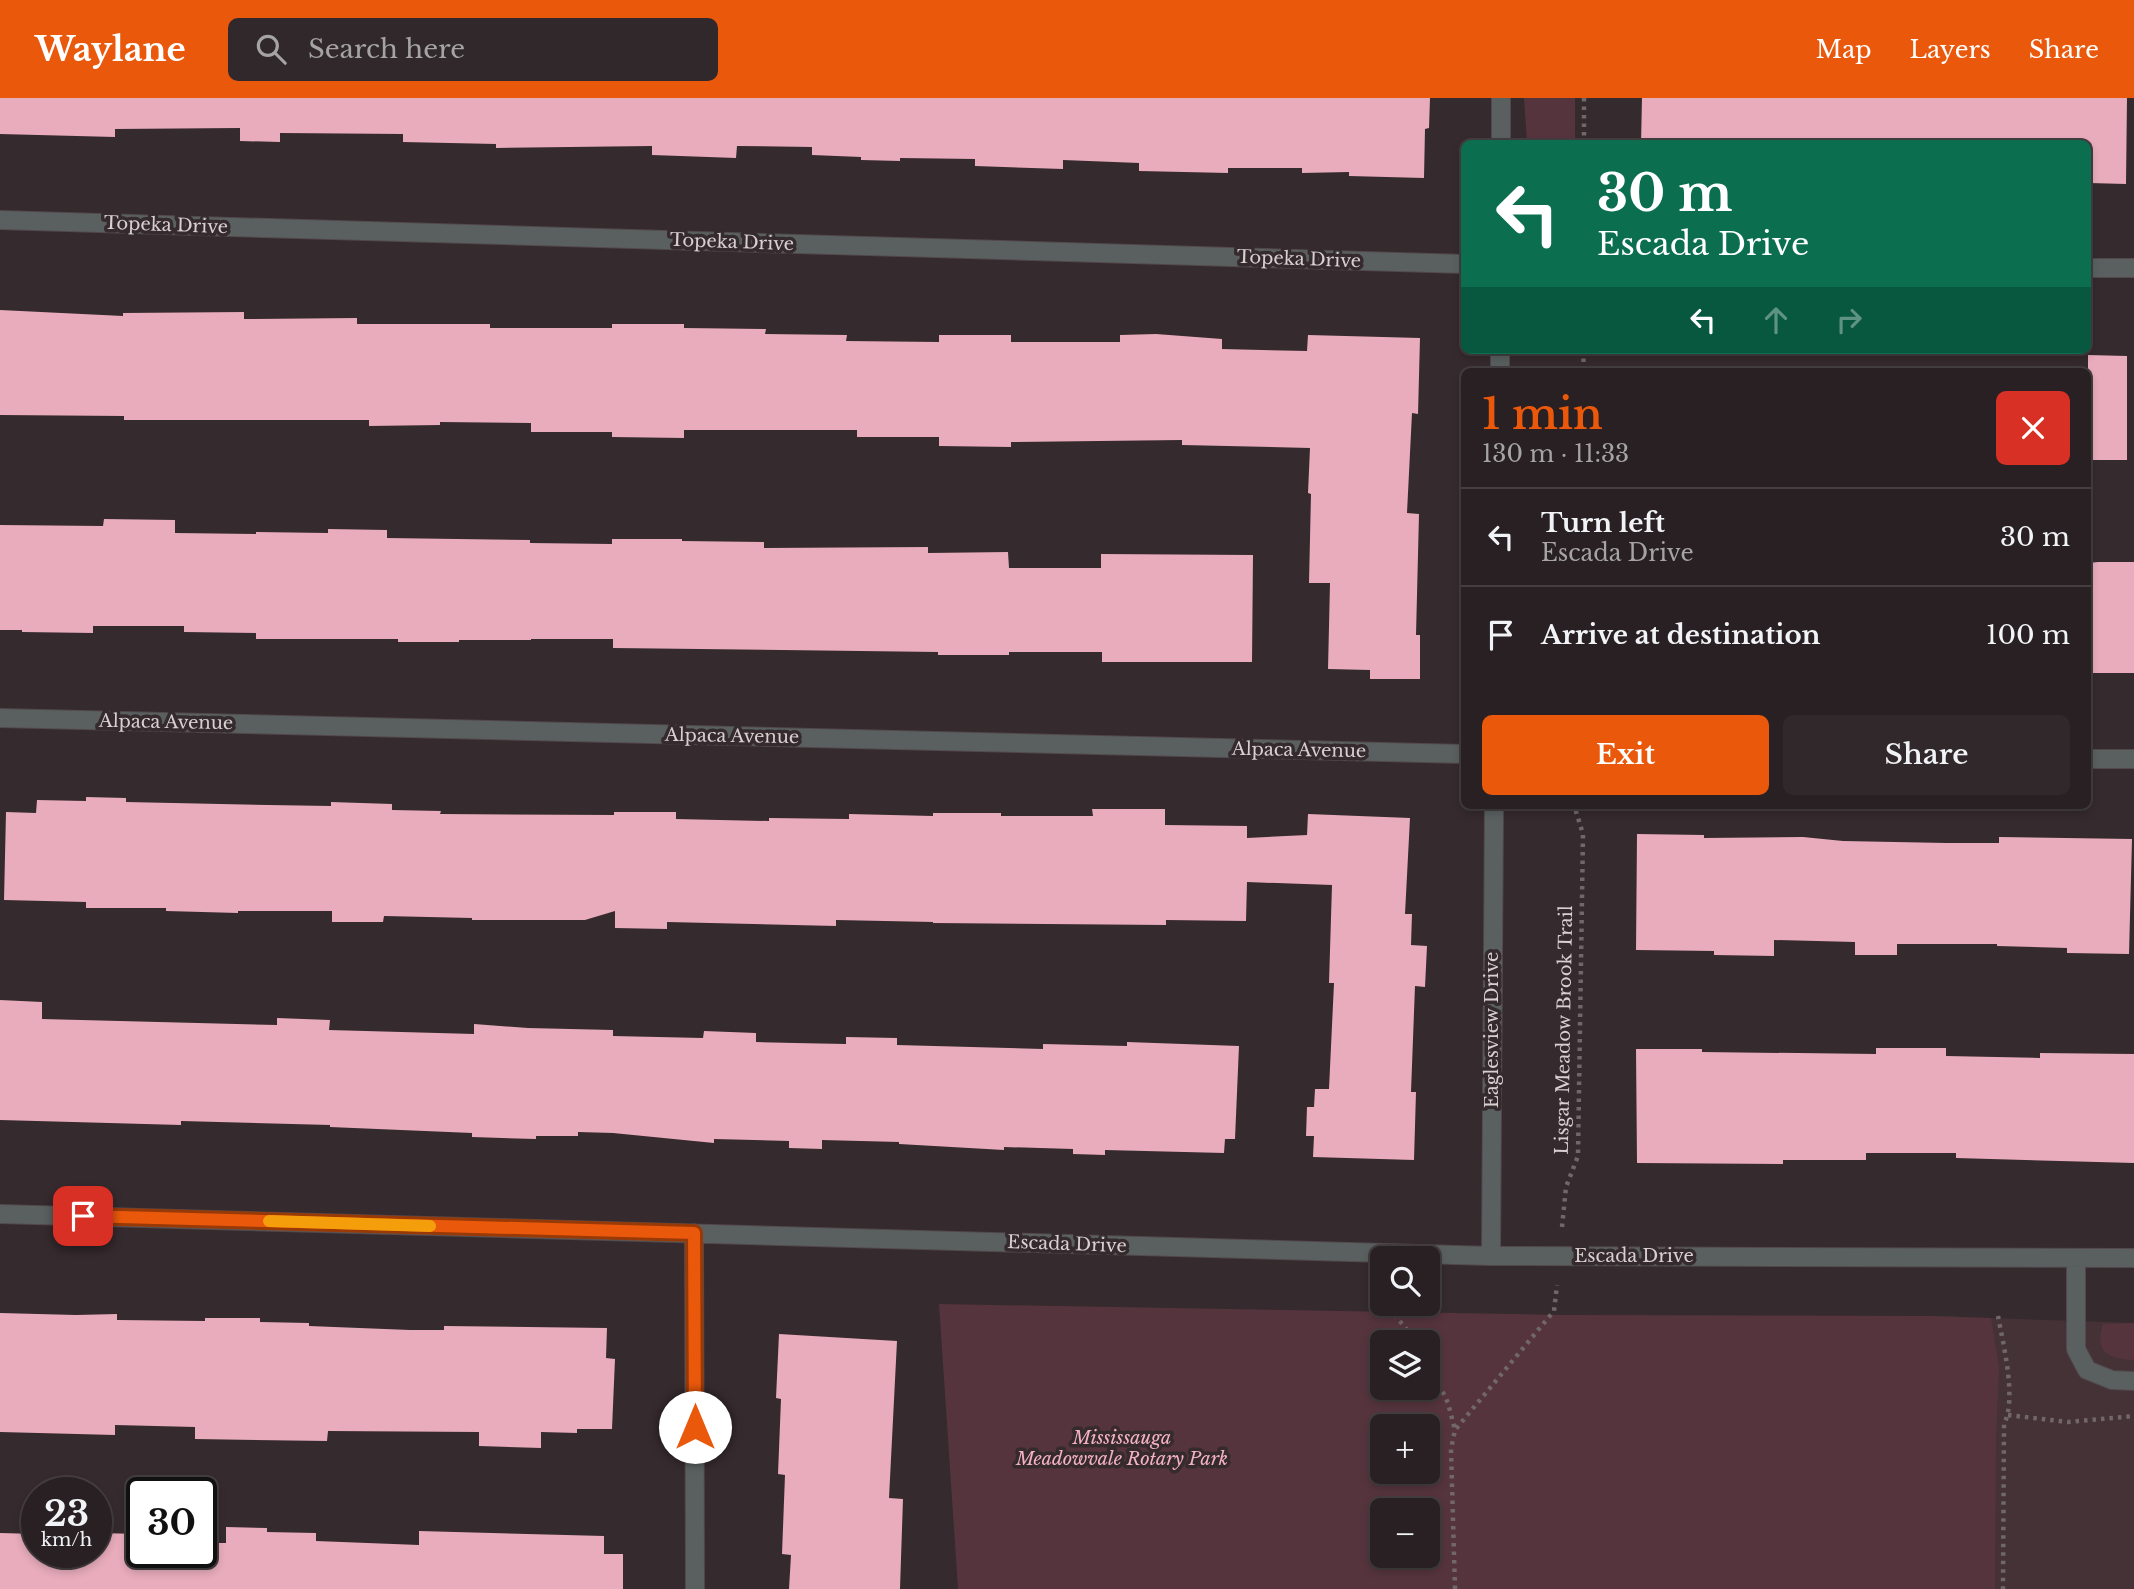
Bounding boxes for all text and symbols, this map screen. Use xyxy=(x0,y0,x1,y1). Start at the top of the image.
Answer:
search box xyxy=(228,18,718,81)
text: Waylane xyxy=(35,29,186,70)
icon: search xyxy=(252,30,290,68)
text: Search here xyxy=(308,33,465,65)
text: Map xyxy=(1816,35,1872,64)
text: Layers xyxy=(1910,35,1991,64)
text: Share xyxy=(2029,35,2099,64)
text: 30 m xyxy=(1597,163,1732,224)
icon: left xyxy=(1482,168,1573,259)
street label: Topeka Drive xyxy=(104,212,228,238)
text: Escada Drive xyxy=(1597,224,1809,264)
street label: Topeka Drive xyxy=(670,229,794,255)
street label: Topeka Drive xyxy=(1237,246,1361,272)
icon: left xyxy=(1684,301,1722,339)
icon: ahead xyxy=(1757,301,1795,339)
icon: right xyxy=(1830,301,1868,339)
text: 1 min xyxy=(1482,388,1603,440)
button: close xyxy=(1996,391,2070,465)
text: 130 m · 11:33 xyxy=(1482,440,1629,468)
text: Turn left xyxy=(1541,507,1665,539)
icon: left xyxy=(1482,518,1520,556)
text: 30 m xyxy=(2000,521,2070,553)
text: Escada Drive xyxy=(1541,539,1694,567)
icon: arrive xyxy=(1482,616,1520,654)
text: Arrive at destination xyxy=(1541,619,1821,651)
text: 100 m xyxy=(1986,619,2070,651)
street label: Alpaca Avenue xyxy=(98,710,233,734)
button: Exit xyxy=(1482,715,1769,795)
button: Share xyxy=(1783,715,2070,795)
street label: Alpaca Avenue xyxy=(664,724,799,748)
street label: Alpaca Avenue xyxy=(1231,738,1366,762)
street label: Lisgar Meadow Brook Trail xyxy=(1551,905,1577,1155)
street label: Eaglesview Drive xyxy=(1481,952,1503,1108)
pin xyxy=(53,1186,113,1246)
icon: arrive xyxy=(64,1197,102,1235)
street label: Escada Drive xyxy=(1007,1231,1127,1257)
street label: Escada Drive xyxy=(1574,1245,1694,1267)
map controls xyxy=(1370,1246,1440,1568)
button: search xyxy=(1370,1246,1440,1316)
button: layers xyxy=(1370,1330,1440,1400)
position arrow xyxy=(658,1390,732,1464)
button: + xyxy=(1370,1414,1440,1484)
park label: Mississauga Meadowvale Rotary Park xyxy=(1015,1427,1228,1470)
speed limit sign: 30 xyxy=(126,1477,217,1568)
text: 23 xyxy=(44,1492,89,1535)
button: − xyxy=(1370,1498,1440,1568)
text: km/h xyxy=(41,1529,92,1551)

